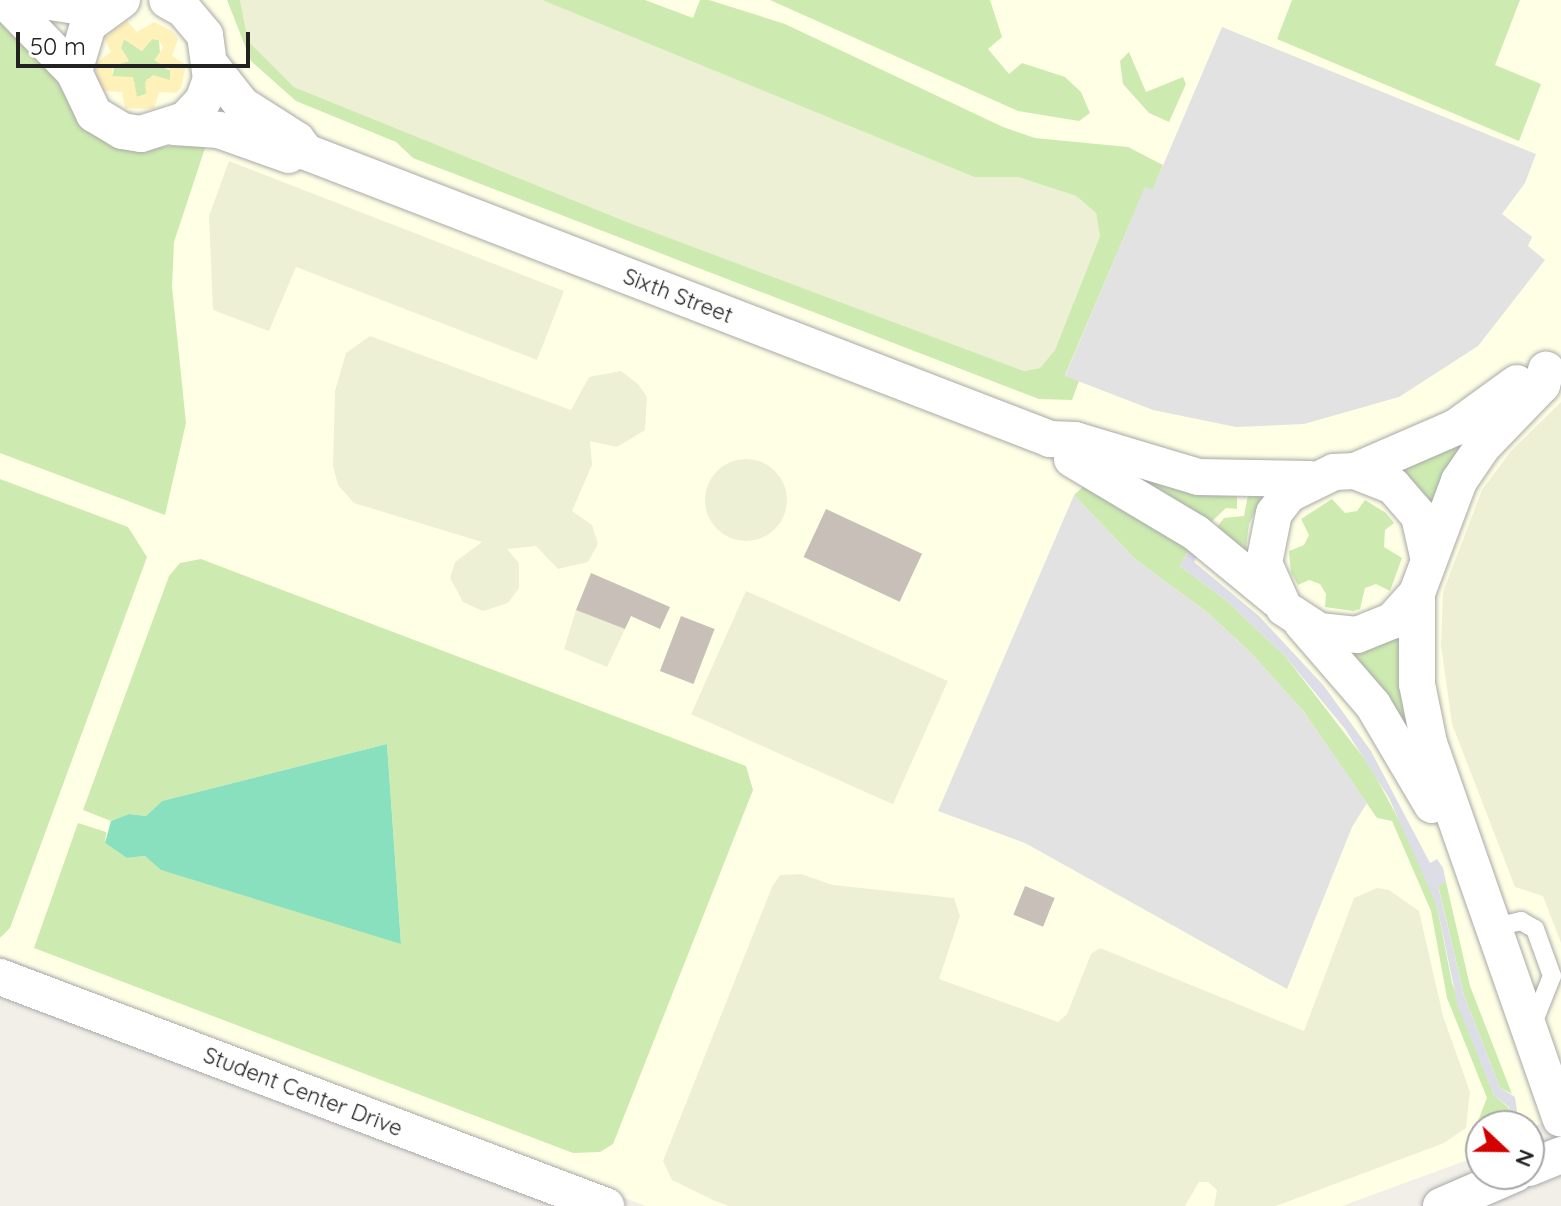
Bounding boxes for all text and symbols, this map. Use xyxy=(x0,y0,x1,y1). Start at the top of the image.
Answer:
scale bar xyxy=(20,16,254,66)
text: 50 m xyxy=(30,31,86,61)
street label: Sixth Street xyxy=(620,263,736,329)
street label: Student Center Drive xyxy=(200,1042,406,1142)
north arrow xyxy=(1465,1110,1545,1190)
text: N xyxy=(1509,1145,1541,1171)

